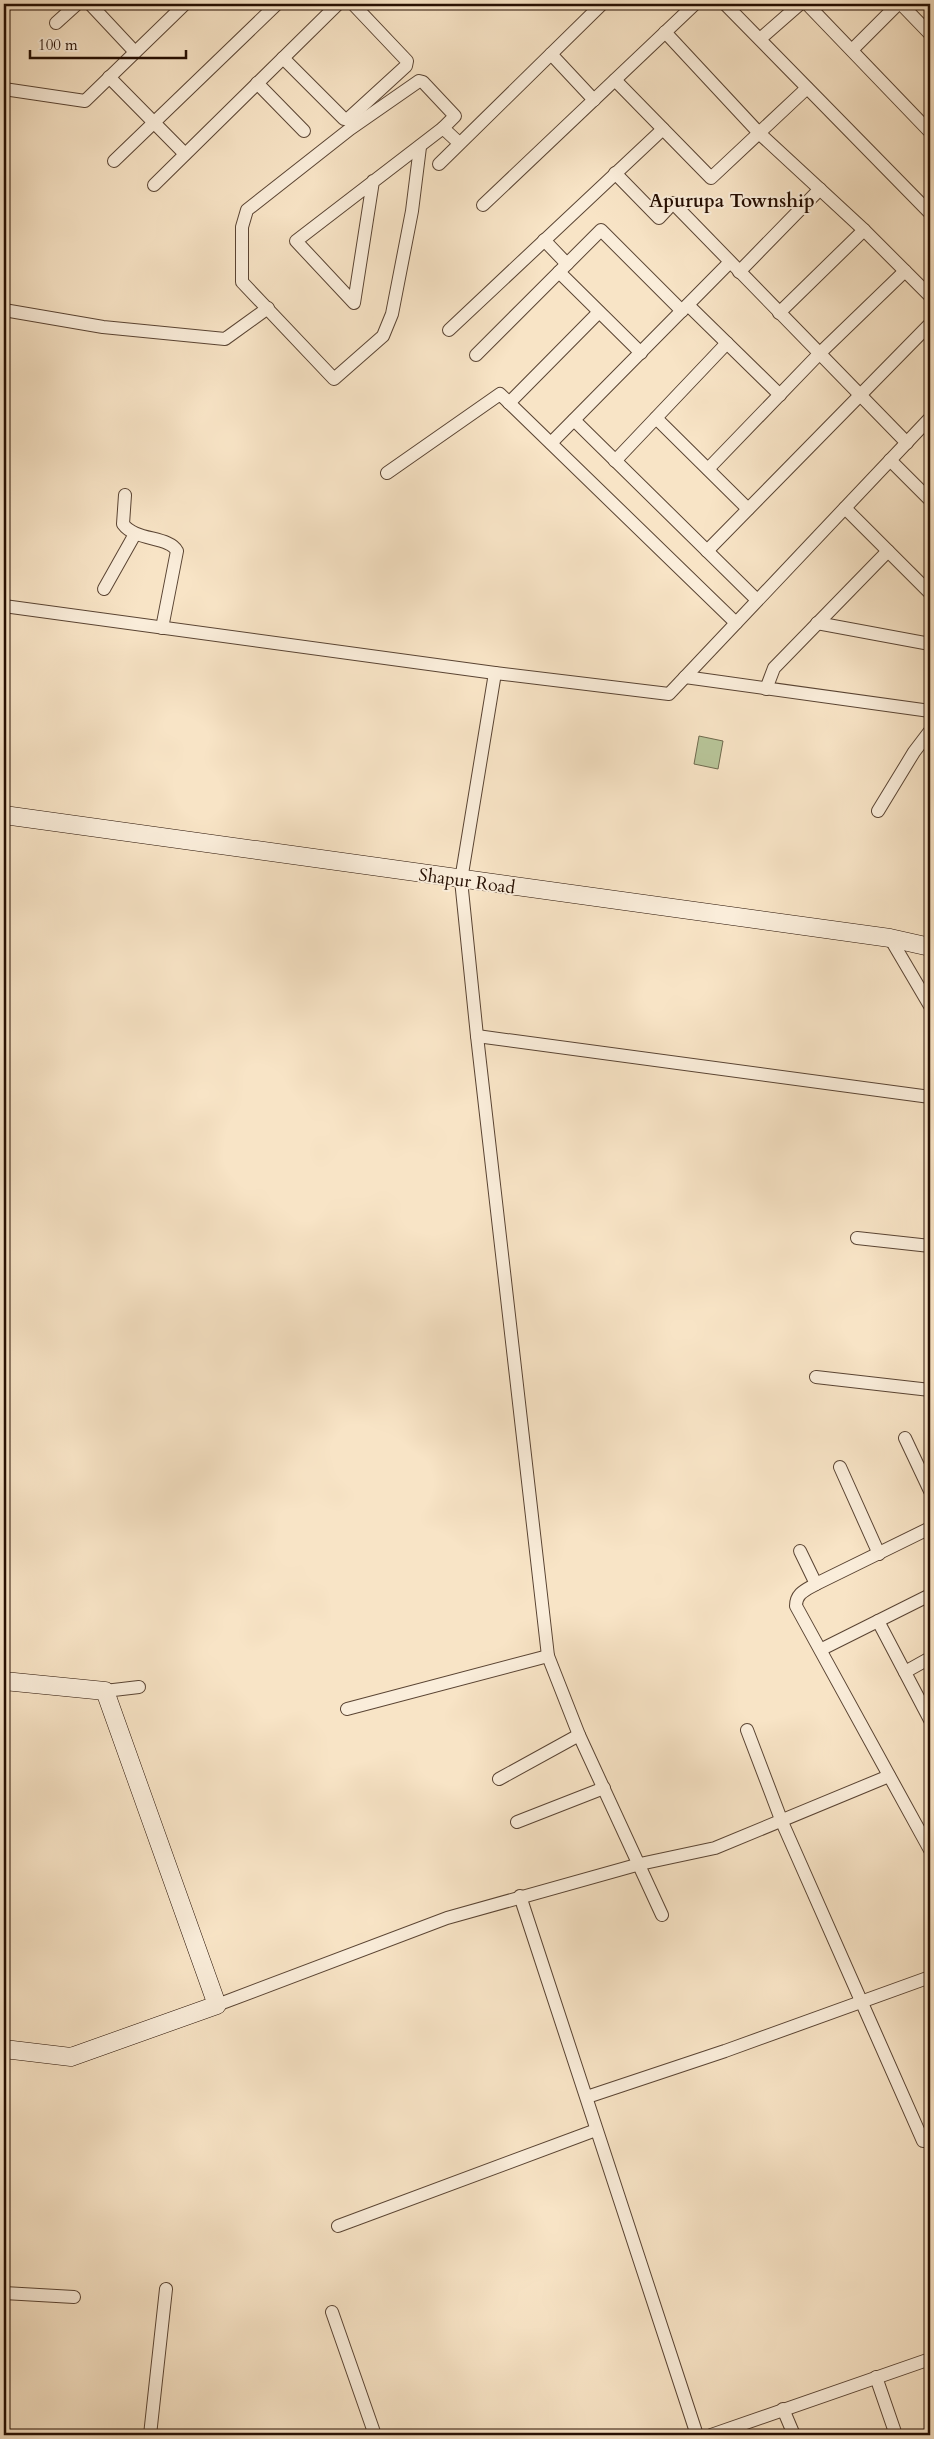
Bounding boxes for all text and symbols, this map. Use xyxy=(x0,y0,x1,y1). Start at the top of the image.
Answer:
scale bar xyxy=(30,28,186,60)
text: 100 m xyxy=(38,35,78,55)
district label: Apurupa Township xyxy=(649,188,815,214)
street label: Shapur Road xyxy=(417,862,517,901)

